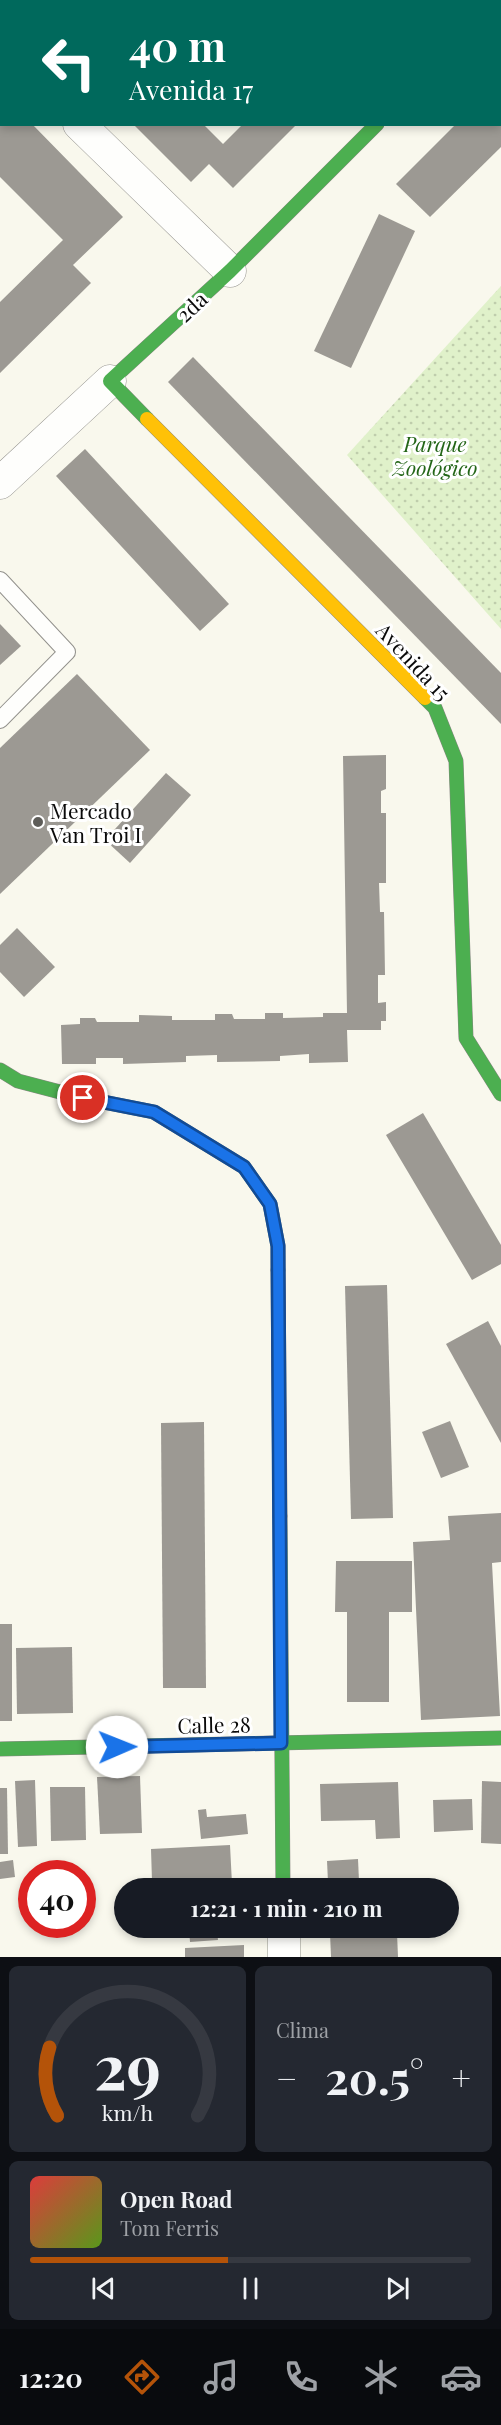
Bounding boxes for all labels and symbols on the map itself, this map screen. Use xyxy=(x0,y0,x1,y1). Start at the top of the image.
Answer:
street label: 2da xyxy=(169,284,213,327)
park label: Parque Zoológico xyxy=(391,429,478,481)
street label: Avenida 15 xyxy=(370,615,457,706)
place label: Mercado Van Troi I xyxy=(49,796,142,848)
marker: Mercado Van Troi I xyxy=(31,815,45,829)
pin xyxy=(57,1072,108,1123)
street label: Calle 28 xyxy=(177,1709,251,1739)
position arrow xyxy=(85,1715,149,1779)
speed limit sign: 40 xyxy=(18,1860,96,1938)

